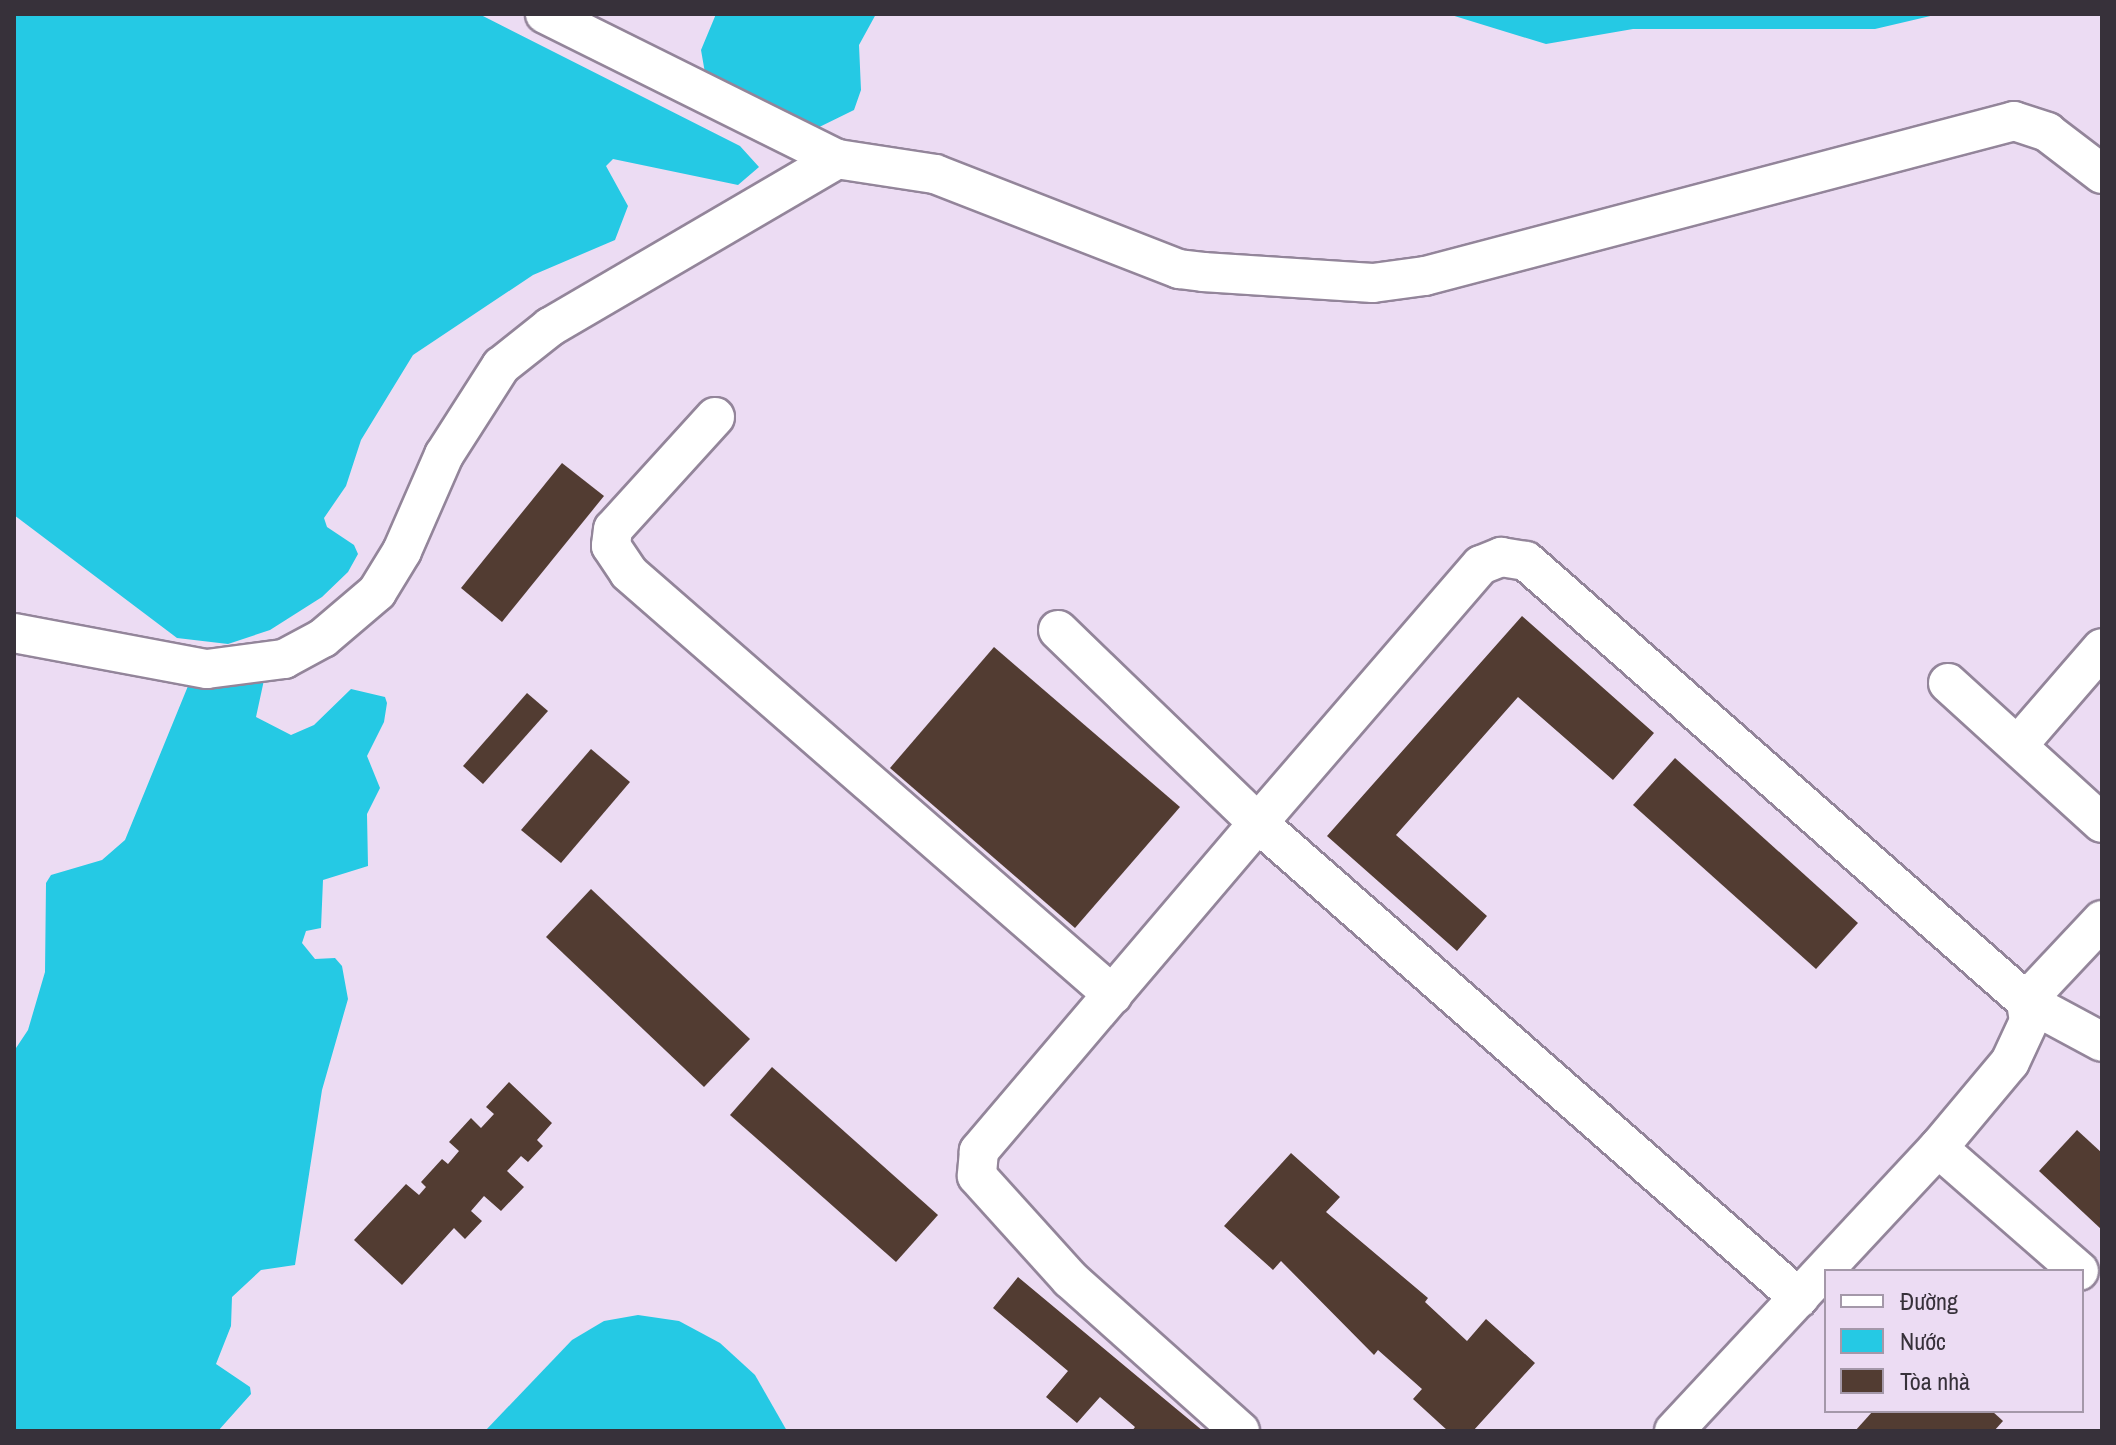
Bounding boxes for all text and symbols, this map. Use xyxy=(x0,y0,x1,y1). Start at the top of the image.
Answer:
legend xyxy=(1824,1269,2084,1413)
text: Đường xyxy=(1900,1285,1958,1317)
text: Nước xyxy=(1900,1325,1946,1357)
text: Tòa nhà xyxy=(1900,1365,1970,1397)

